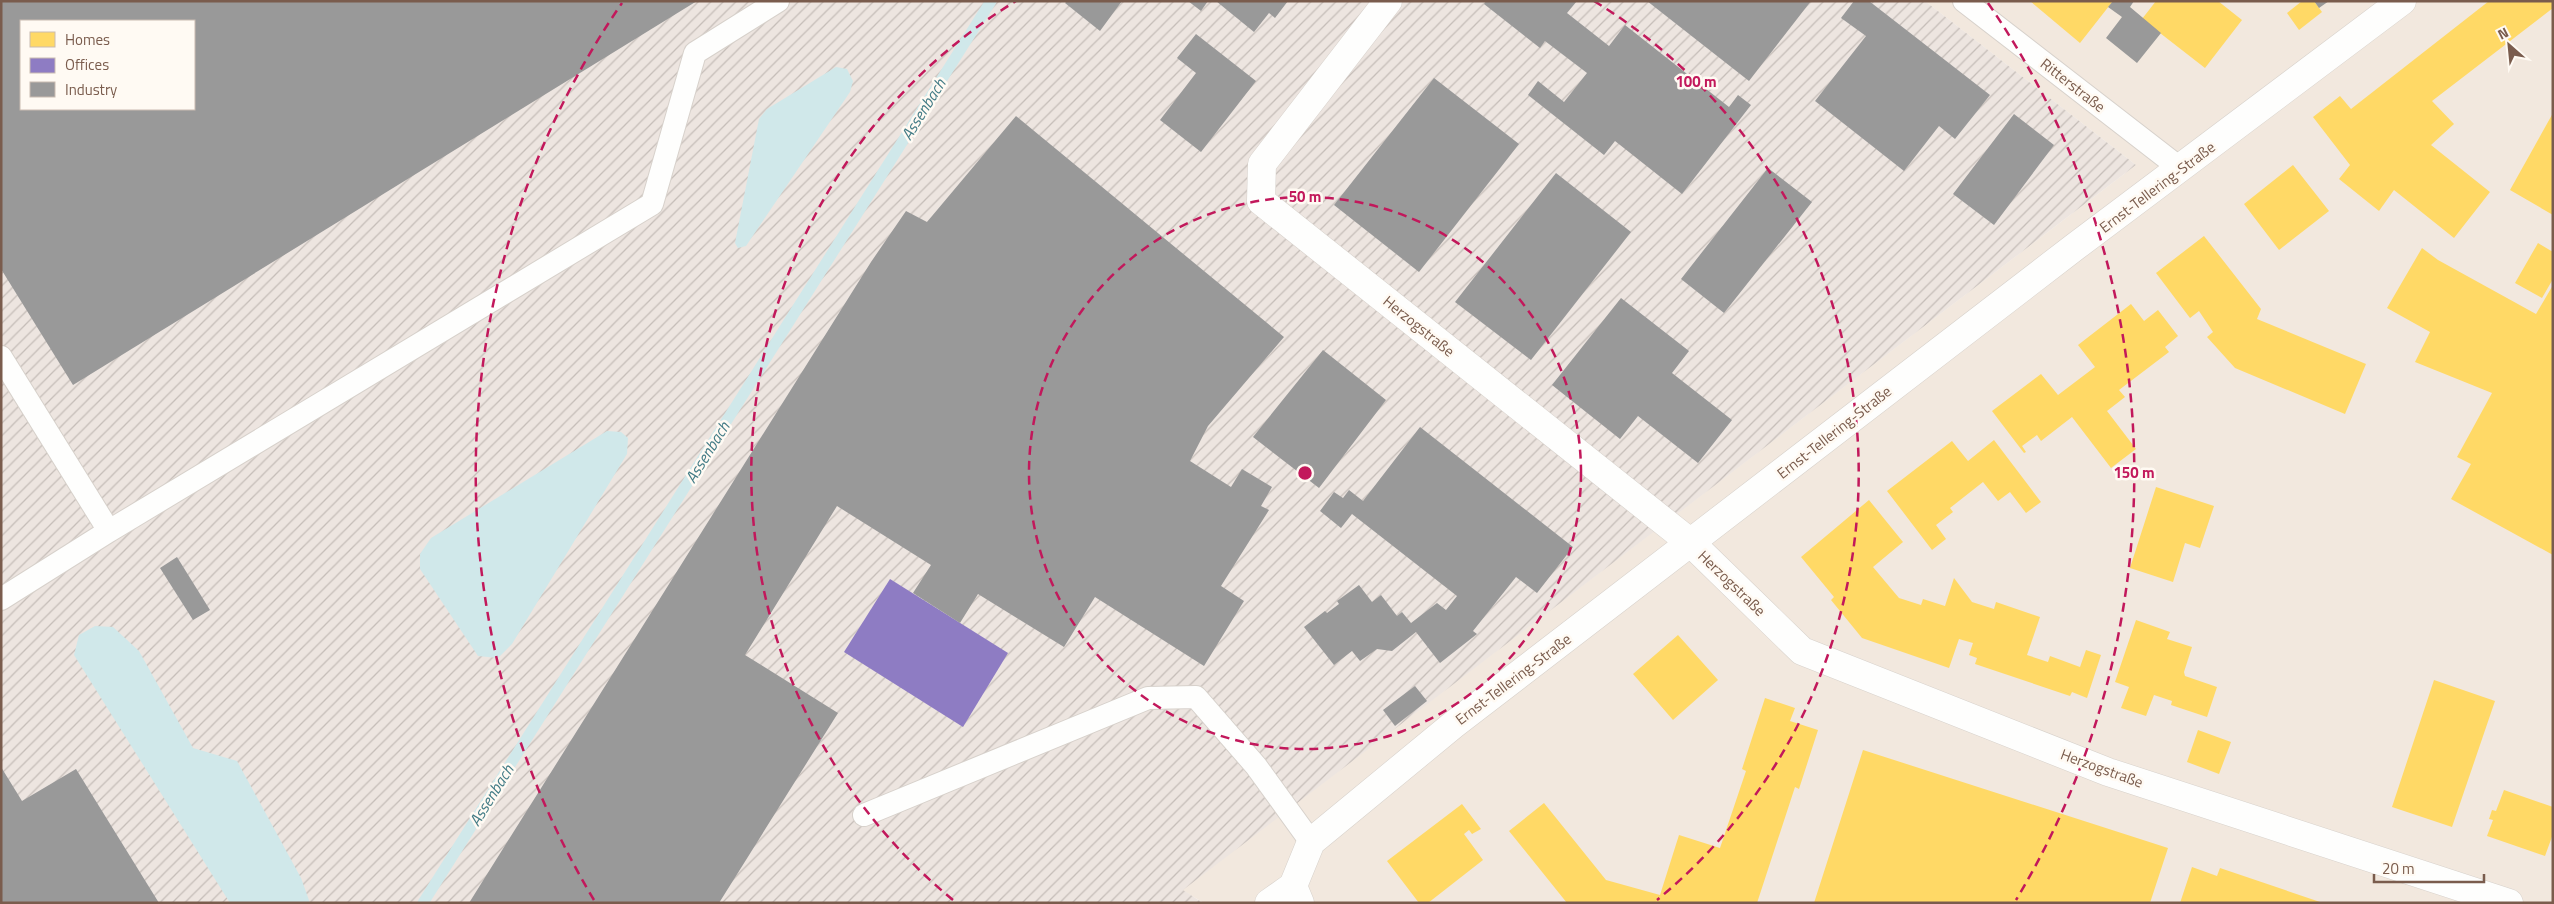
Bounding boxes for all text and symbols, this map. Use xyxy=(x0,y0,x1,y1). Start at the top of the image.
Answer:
legend xyxy=(20,20,195,110)
north arrow xyxy=(2484,20,2534,70)
text: N xyxy=(2494,21,2512,45)
text: Homes xyxy=(65,28,110,51)
street label: Ritterstraße xyxy=(2036,52,2110,118)
text: Offices xyxy=(65,53,109,76)
text: 100 m xyxy=(1675,70,1717,93)
water label: Assenbach xyxy=(895,73,952,144)
text: Industry xyxy=(65,78,117,101)
street label: Ernst-Tellering-Straße xyxy=(2094,136,2220,238)
text: 50 m xyxy=(1289,185,1321,208)
street label: Herzogstraße xyxy=(1378,290,1460,362)
street label: Ernst-Tellering-Straße xyxy=(1772,380,1896,484)
water label: Assenbach xyxy=(679,416,736,487)
text: 150 m xyxy=(2113,461,2155,484)
centre of rings xyxy=(1296,464,1314,482)
street label: Herzogstraße xyxy=(1693,545,1771,621)
street label: Ernst-Tellering-Straße xyxy=(1450,628,1576,730)
street label: Herzogstraße xyxy=(2057,742,2147,794)
water label: Assenbach xyxy=(463,759,520,830)
scale bar xyxy=(2374,852,2484,884)
text: 20 m xyxy=(2382,857,2415,880)

